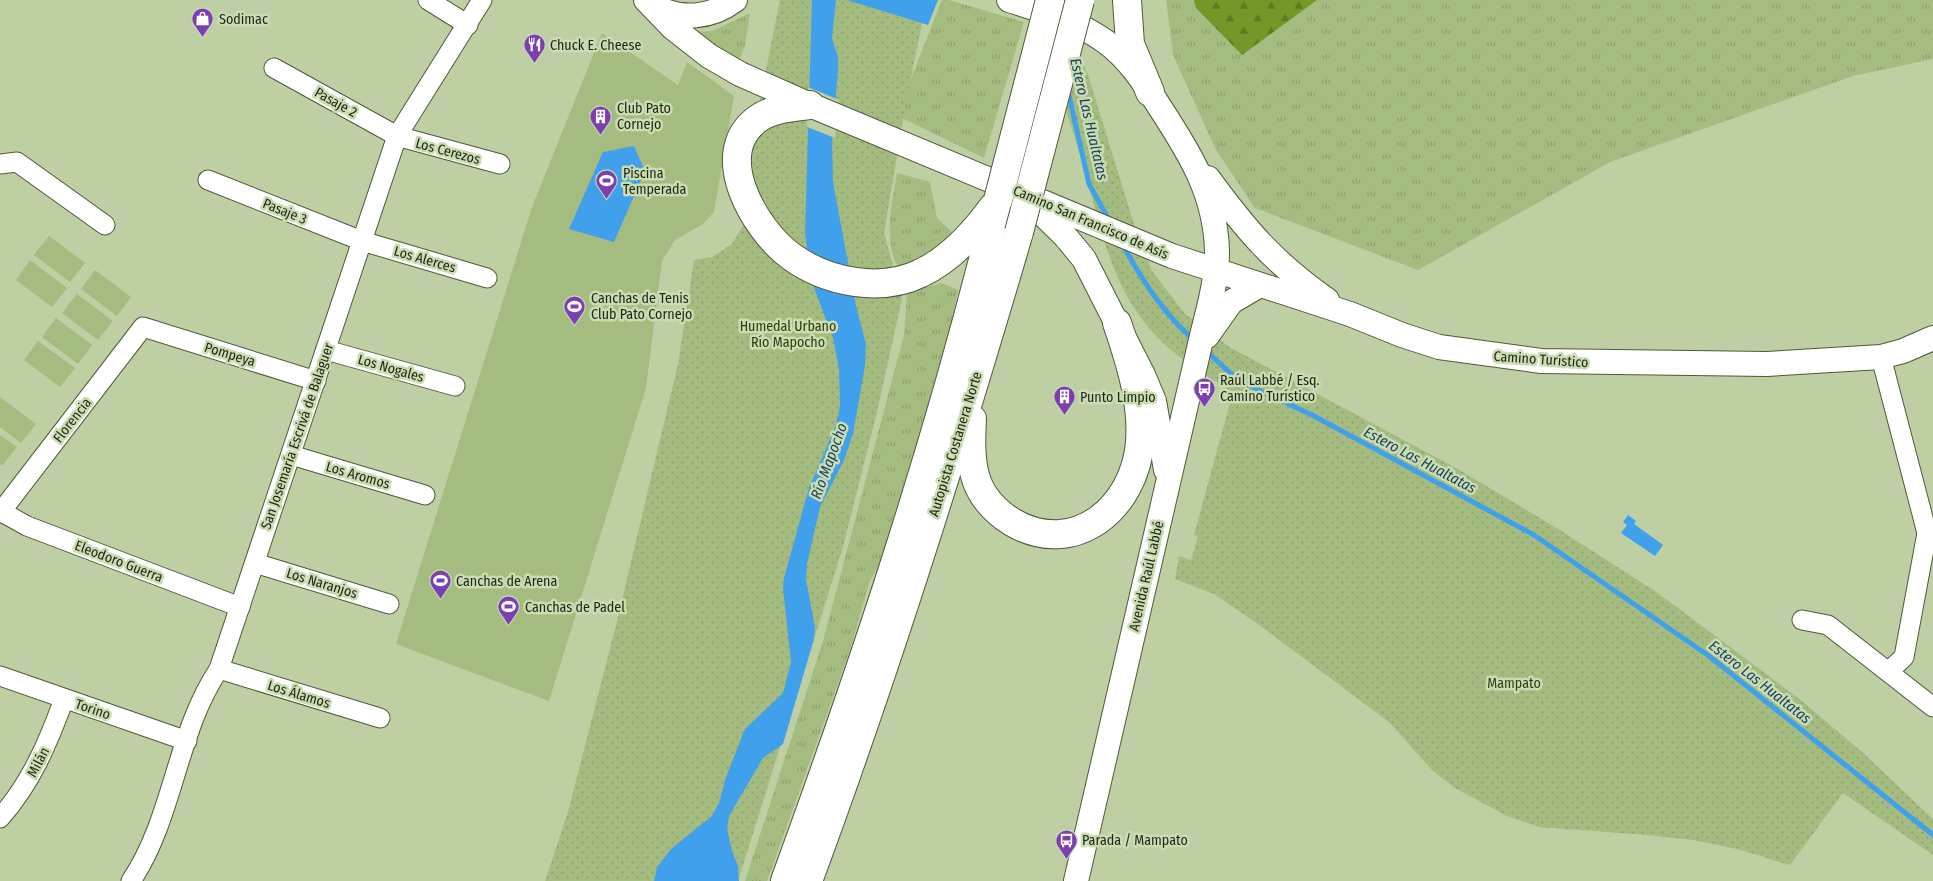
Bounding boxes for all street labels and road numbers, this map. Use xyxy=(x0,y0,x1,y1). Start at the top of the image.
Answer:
street label: Pasaje 2 xyxy=(312,84,360,121)
street label: Los Cerezos xyxy=(414,135,482,168)
street label: Camino San Francisco de Asís xyxy=(1010,182,1171,263)
street label: Pasaje 3 xyxy=(260,195,309,228)
street label: Los Alerces xyxy=(392,243,458,276)
street label: Pompeya xyxy=(202,339,257,370)
street label: San Josemaría Escrivá de Balaguer xyxy=(258,341,337,532)
street label: Camino Turístico xyxy=(1493,348,1589,371)
street label: Los Nogales xyxy=(356,351,426,386)
street label: Autopista Costanera Norte xyxy=(925,370,986,519)
street label: Florencia xyxy=(50,394,95,446)
street label: Los Aromos xyxy=(324,458,392,493)
street label: Avenida Raúl Labbé xyxy=(1126,519,1167,633)
street label: Eleodoro Guerra xyxy=(72,537,165,586)
street label: Los Naranjos xyxy=(284,565,359,602)
street label: Los Álamos xyxy=(266,676,332,712)
street label: Torino xyxy=(73,696,113,723)
street label: Milán xyxy=(24,744,53,780)

